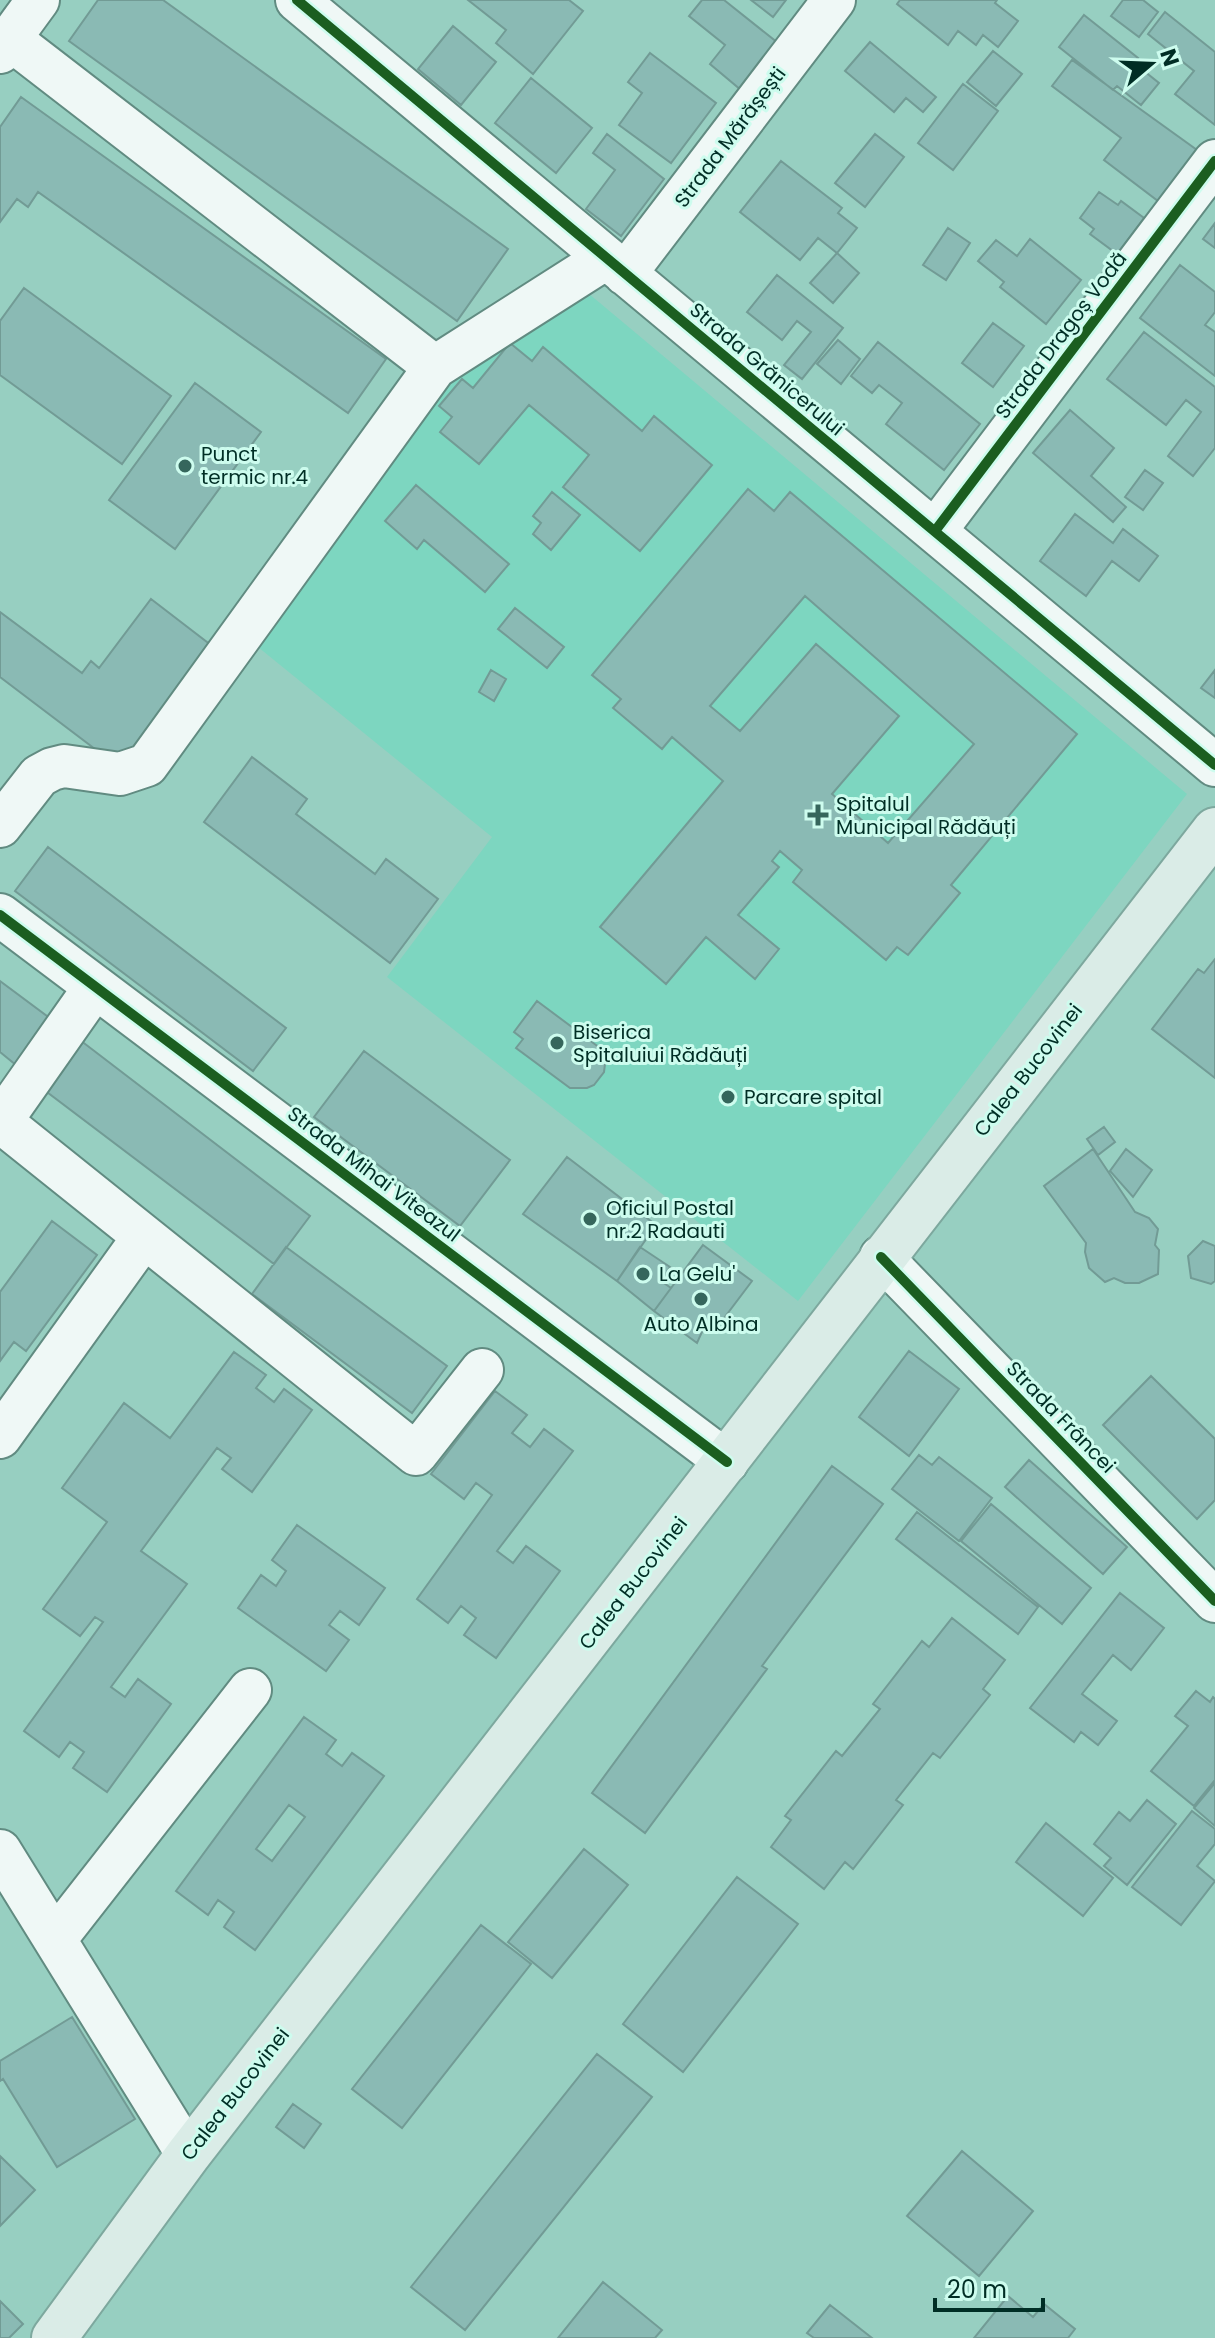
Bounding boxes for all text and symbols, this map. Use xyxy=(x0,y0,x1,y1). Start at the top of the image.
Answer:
north arrow xyxy=(1111,24,1191,104)
text: N xyxy=(1152,45,1187,71)
street label: Strada Mărășești xyxy=(668,61,792,213)
street label: Strada Dragoș Vodă xyxy=(989,246,1133,424)
street label: Strada Grănicerului xyxy=(684,296,850,442)
place label: Punct termic nr.4 xyxy=(201,440,308,491)
marker: Punct termic nr.4 xyxy=(176,457,194,475)
place label: Spitalul Municipal Rădăuți xyxy=(836,790,1016,841)
marker: Spitalul Municipal Rădăuți xyxy=(807,804,829,826)
street label: Calea Bucovinei xyxy=(967,998,1089,1142)
place label: Biserica Spitaluiui Rădăuți xyxy=(573,1018,747,1069)
marker: Biserica Spitaluiui Rădăuți xyxy=(548,1034,566,1052)
place label: Parcare spital xyxy=(744,1083,882,1111)
marker: Parcare spital xyxy=(719,1088,737,1106)
street label: Strada Mihai Viteazul xyxy=(282,1100,466,1248)
place label: Oficiul Postal nr.2 Radauti xyxy=(606,1194,734,1245)
marker: Oficiul Postal nr.2 Radauti xyxy=(581,1210,599,1228)
place label: La Gelu' xyxy=(659,1260,735,1288)
marker: La Gelu' xyxy=(634,1265,652,1283)
marker: Auto Albina xyxy=(692,1290,710,1308)
place label: Auto Albina xyxy=(644,1310,758,1338)
street label: Strada Frâncei xyxy=(1000,1355,1122,1479)
street label: Calea Bucovinei xyxy=(572,1511,694,1655)
street label: Calea Bucovinei xyxy=(174,2022,296,2166)
scale bar xyxy=(935,2262,1043,2312)
text: 20 m xyxy=(947,2273,1007,2306)

